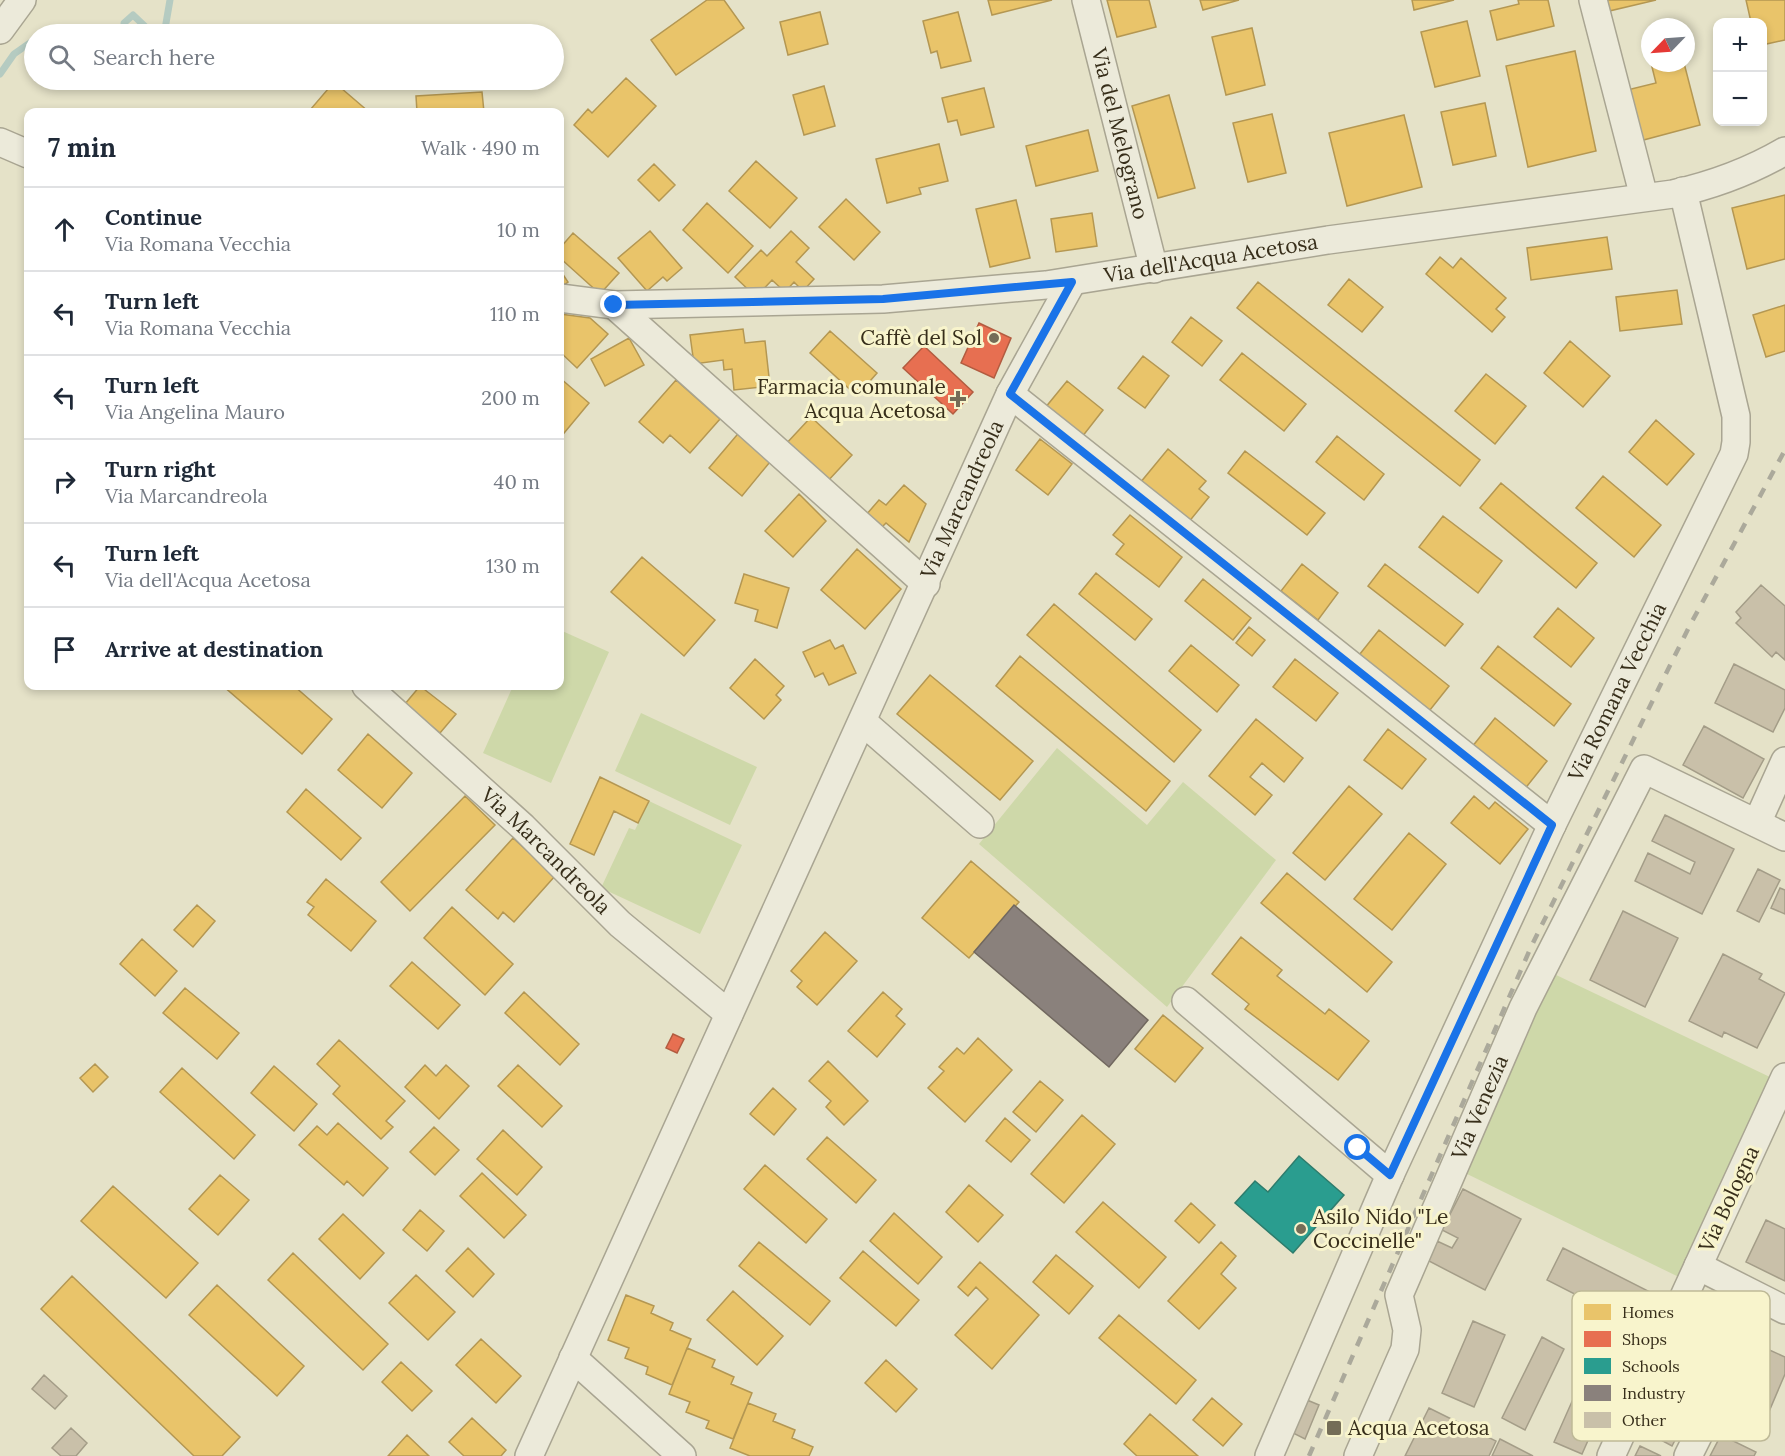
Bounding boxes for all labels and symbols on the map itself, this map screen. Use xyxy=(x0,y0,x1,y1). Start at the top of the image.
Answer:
north arrow xyxy=(1641,18,1695,72)
street label: Via del Melograno xyxy=(1085,44,1155,222)
street label: Via dell'Acqua Acetosa xyxy=(1101,228,1320,289)
route end xyxy=(600,291,626,317)
place label: Caffè del Sol xyxy=(860,324,982,351)
marker: Caffè del Sol xyxy=(987,331,1001,345)
place label: Farmacia comunale Acqua Acetosa xyxy=(757,373,946,424)
marker: Farmacia comunale Acqua Acetosa xyxy=(951,392,965,406)
street label: Via Marcandreola xyxy=(914,416,1009,584)
street label: Via Romana Vecchia xyxy=(1561,598,1672,786)
street label: Via Marcandreola xyxy=(474,781,617,920)
street label: Via Venezia xyxy=(1445,1051,1514,1165)
route start xyxy=(1344,1134,1370,1160)
street label: Via Bologna xyxy=(1692,1141,1765,1257)
place label: Asilo Nido "Le Coccinelle" xyxy=(1312,1203,1448,1254)
marker: Asilo Nido "Le Coccinelle" xyxy=(1294,1222,1308,1236)
legend xyxy=(1572,1291,1770,1441)
text: Homes xyxy=(1622,1302,1674,1322)
text: Shops xyxy=(1622,1329,1667,1349)
text: Schools xyxy=(1622,1356,1680,1376)
text: Industry xyxy=(1622,1383,1686,1403)
text: Other xyxy=(1622,1410,1666,1430)
place label: Acqua Acetosa xyxy=(1347,1414,1490,1441)
marker: Acqua Acetosa xyxy=(1325,1419,1343,1437)

